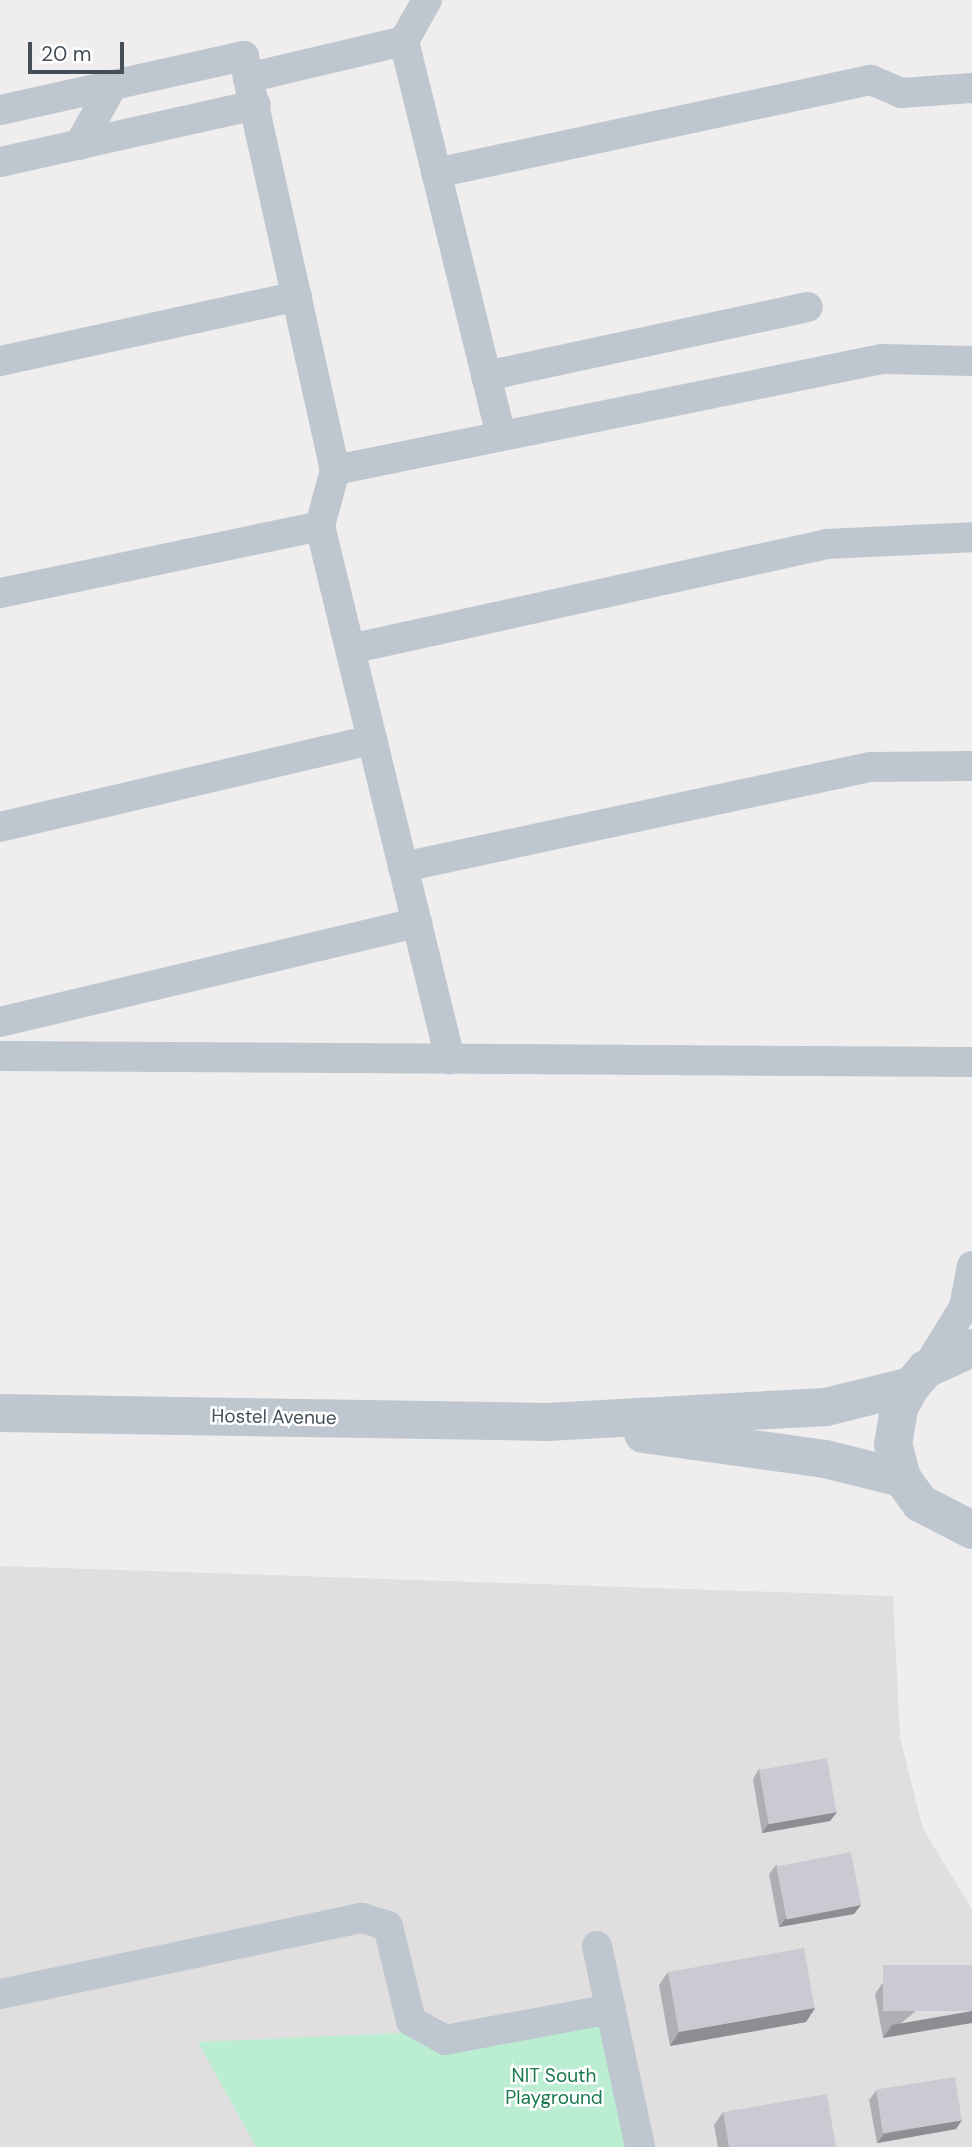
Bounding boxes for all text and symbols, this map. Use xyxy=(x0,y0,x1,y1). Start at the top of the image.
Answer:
scale bar xyxy=(32,28,128,72)
text: 20 m xyxy=(41,40,92,68)
street label: Hostel Avenue xyxy=(211,1405,337,1429)
park label: NIT South Playground xyxy=(505,2065,603,2109)

